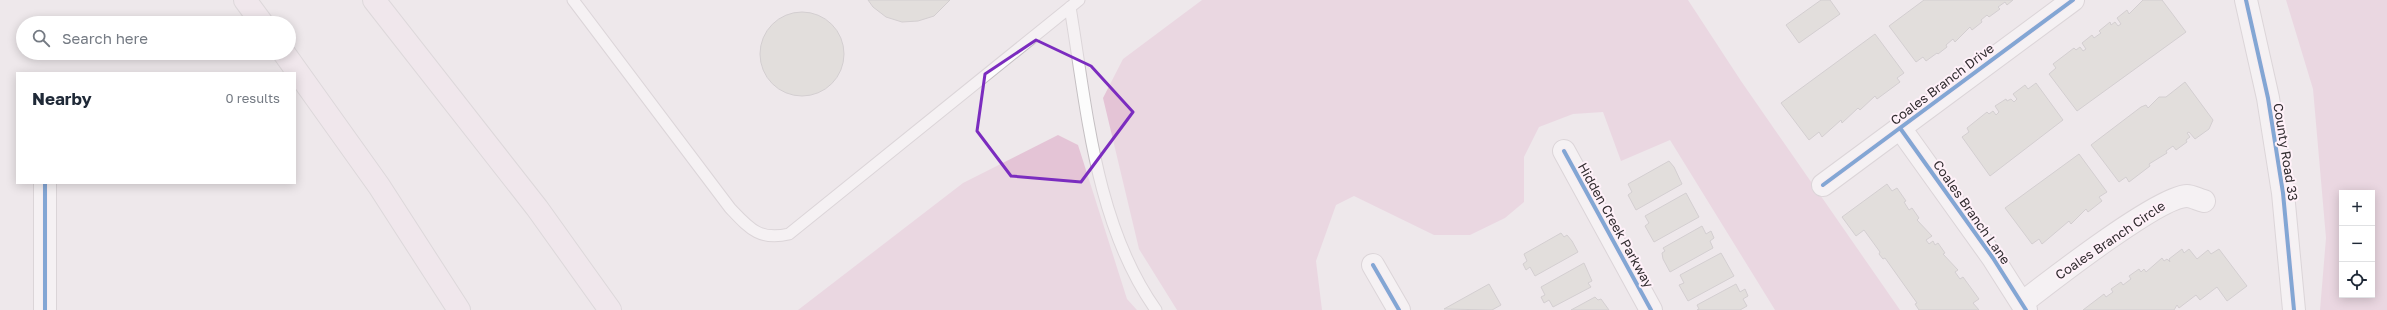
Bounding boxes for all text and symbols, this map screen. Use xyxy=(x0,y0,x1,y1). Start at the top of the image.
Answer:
search box xyxy=(16,16,296,60)
icon: search xyxy=(30,27,52,49)
text: Search here xyxy=(62,29,148,47)
street label: Coales Branch Drive xyxy=(1887,40,1997,128)
text: Nearby xyxy=(32,88,92,109)
text: 0 results xyxy=(225,90,280,106)
street label: County Road 33 xyxy=(2270,102,2302,202)
street label: Coales Branch Lane xyxy=(1930,157,2014,267)
street label: Hidden Creek Parkway xyxy=(1575,160,1657,291)
map controls xyxy=(2339,190,2375,298)
button: + xyxy=(2339,190,2375,226)
street label: Coales Branch Circle xyxy=(2052,197,2168,283)
button: − xyxy=(2339,226,2375,262)
button: locate xyxy=(2339,262,2375,298)

